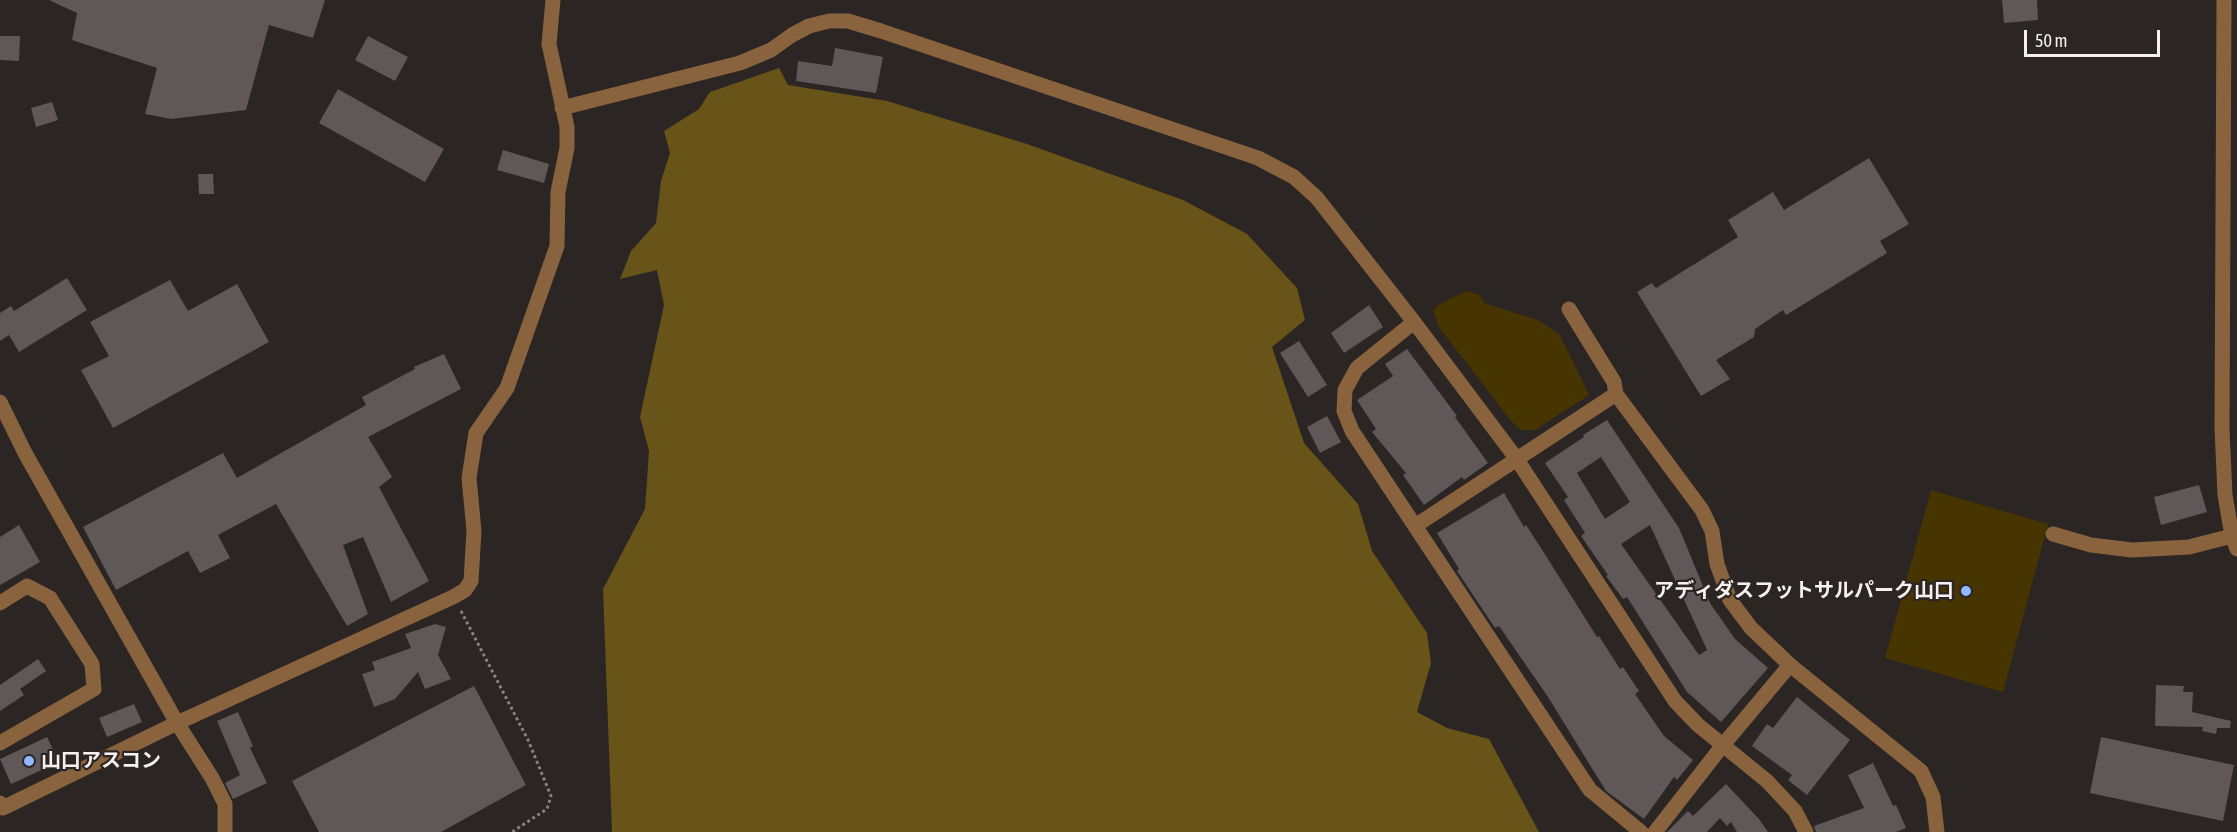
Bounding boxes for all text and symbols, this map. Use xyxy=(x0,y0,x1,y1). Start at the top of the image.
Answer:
scale bar xyxy=(2027,18,2164,56)
text: 50 m xyxy=(2035,30,2067,51)
place label: アディダスフットサルパーク山口 xyxy=(1654,579,1954,603)
marker: アディダスフットサルパーク山口 xyxy=(1959,584,1973,598)
place label: 山口アスコン xyxy=(41,749,161,773)
marker: 山口アスコン xyxy=(22,754,36,768)

